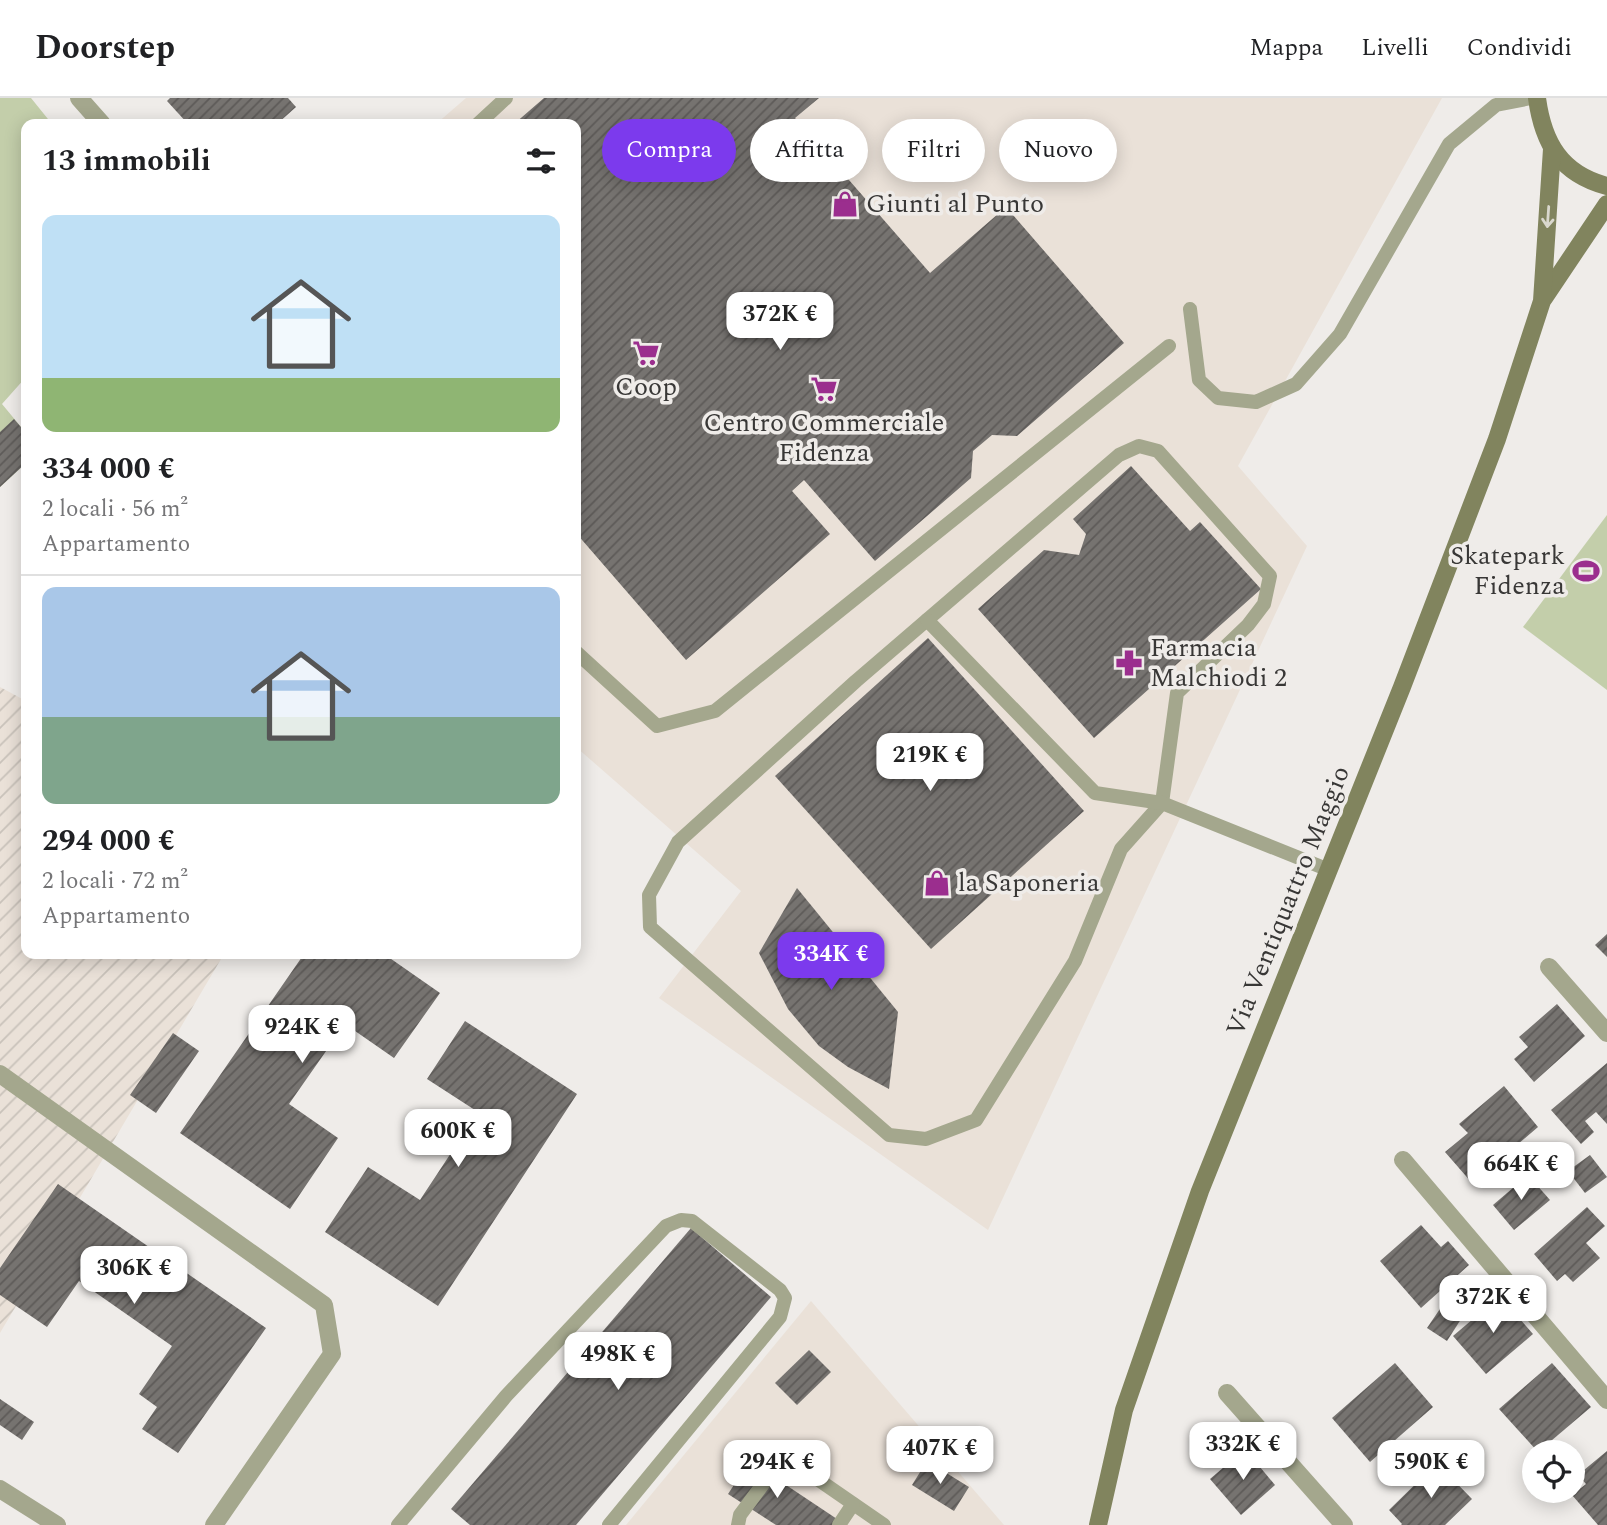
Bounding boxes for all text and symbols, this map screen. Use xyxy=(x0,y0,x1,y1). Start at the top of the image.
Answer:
text: Doorstep xyxy=(35,23,175,73)
text: Mappa xyxy=(1249,30,1323,66)
text: Livelli xyxy=(1361,30,1429,66)
text: Condividi xyxy=(1467,30,1572,66)
chip: Compra xyxy=(602,119,736,182)
chip: Affitta xyxy=(750,119,868,182)
chip: Filtri xyxy=(882,119,985,182)
chip: Nuovo xyxy=(999,119,1117,182)
text: 13 immobili xyxy=(42,138,211,184)
icon: filters xyxy=(522,142,560,180)
place label: Giunti al Punto xyxy=(866,184,1044,224)
shop icon: Giunti al Punto xyxy=(830,189,860,219)
one-way arrow xyxy=(1541,205,1554,228)
icon: home xyxy=(238,261,364,387)
pin: 372K € xyxy=(723,292,837,352)
text: 372K € xyxy=(742,297,818,332)
supermarket icon: Coop xyxy=(631,338,661,368)
place label: Coop xyxy=(615,367,677,407)
supermarket icon: Centro Commerciale Fidenza xyxy=(809,374,839,404)
place label: Centro Commerciale Fidenza xyxy=(704,403,944,473)
text: 334 000 € xyxy=(42,446,175,492)
text: 2 locali · 56 m² xyxy=(42,492,188,527)
text: Appartamento xyxy=(42,527,190,562)
place label: Skatepark Fidenza xyxy=(1450,536,1565,606)
sports icon: Skatepark Fidenza xyxy=(1571,556,1601,586)
place label: Farmacia Malchiodi 2 xyxy=(1150,628,1287,698)
icon: home xyxy=(238,633,364,759)
pharmacy icon: Farmacia Malchiodi 2 xyxy=(1114,648,1144,678)
pin: 219K € xyxy=(873,734,987,793)
text: 219K € xyxy=(892,738,968,773)
street label: Via Ventiquattro Maggio xyxy=(1215,760,1361,1042)
text: 294 000 € xyxy=(42,818,175,864)
place label: la Saponeria xyxy=(958,863,1100,903)
text: 2 locali · 72 m² xyxy=(42,864,188,899)
shop icon: la Saponeria xyxy=(922,868,952,898)
text: Appartamento xyxy=(42,899,190,934)
pin: 334K € xyxy=(774,932,888,992)
text: 334K € xyxy=(793,937,869,972)
pin: 924K € xyxy=(245,1006,359,1065)
text: 924K € xyxy=(264,1010,340,1045)
pin: 600K € xyxy=(401,1110,515,1169)
text: 600K € xyxy=(420,1114,496,1149)
pin: 664K € xyxy=(1464,1142,1578,1202)
text: 664K € xyxy=(1483,1147,1559,1182)
pin: 306K € xyxy=(77,1246,191,1306)
text: 306K € xyxy=(96,1251,172,1286)
pin: 372K € xyxy=(1436,1276,1550,1335)
text: 372K € xyxy=(1455,1280,1531,1315)
pin: 498K € xyxy=(561,1332,675,1392)
text: 498K € xyxy=(580,1337,656,1372)
pin: 332K € xyxy=(1186,1422,1300,1482)
pin: 407K € xyxy=(883,1426,997,1486)
text: 332K € xyxy=(1205,1427,1281,1462)
text: 407K € xyxy=(902,1431,978,1466)
pin: 294K € xyxy=(720,1440,834,1500)
pin: 590K € xyxy=(1374,1440,1488,1500)
map controls xyxy=(1522,1440,1585,1503)
button: locate xyxy=(1522,1440,1585,1503)
text: 294K € xyxy=(739,1445,815,1480)
text: 590K € xyxy=(1393,1445,1469,1480)

